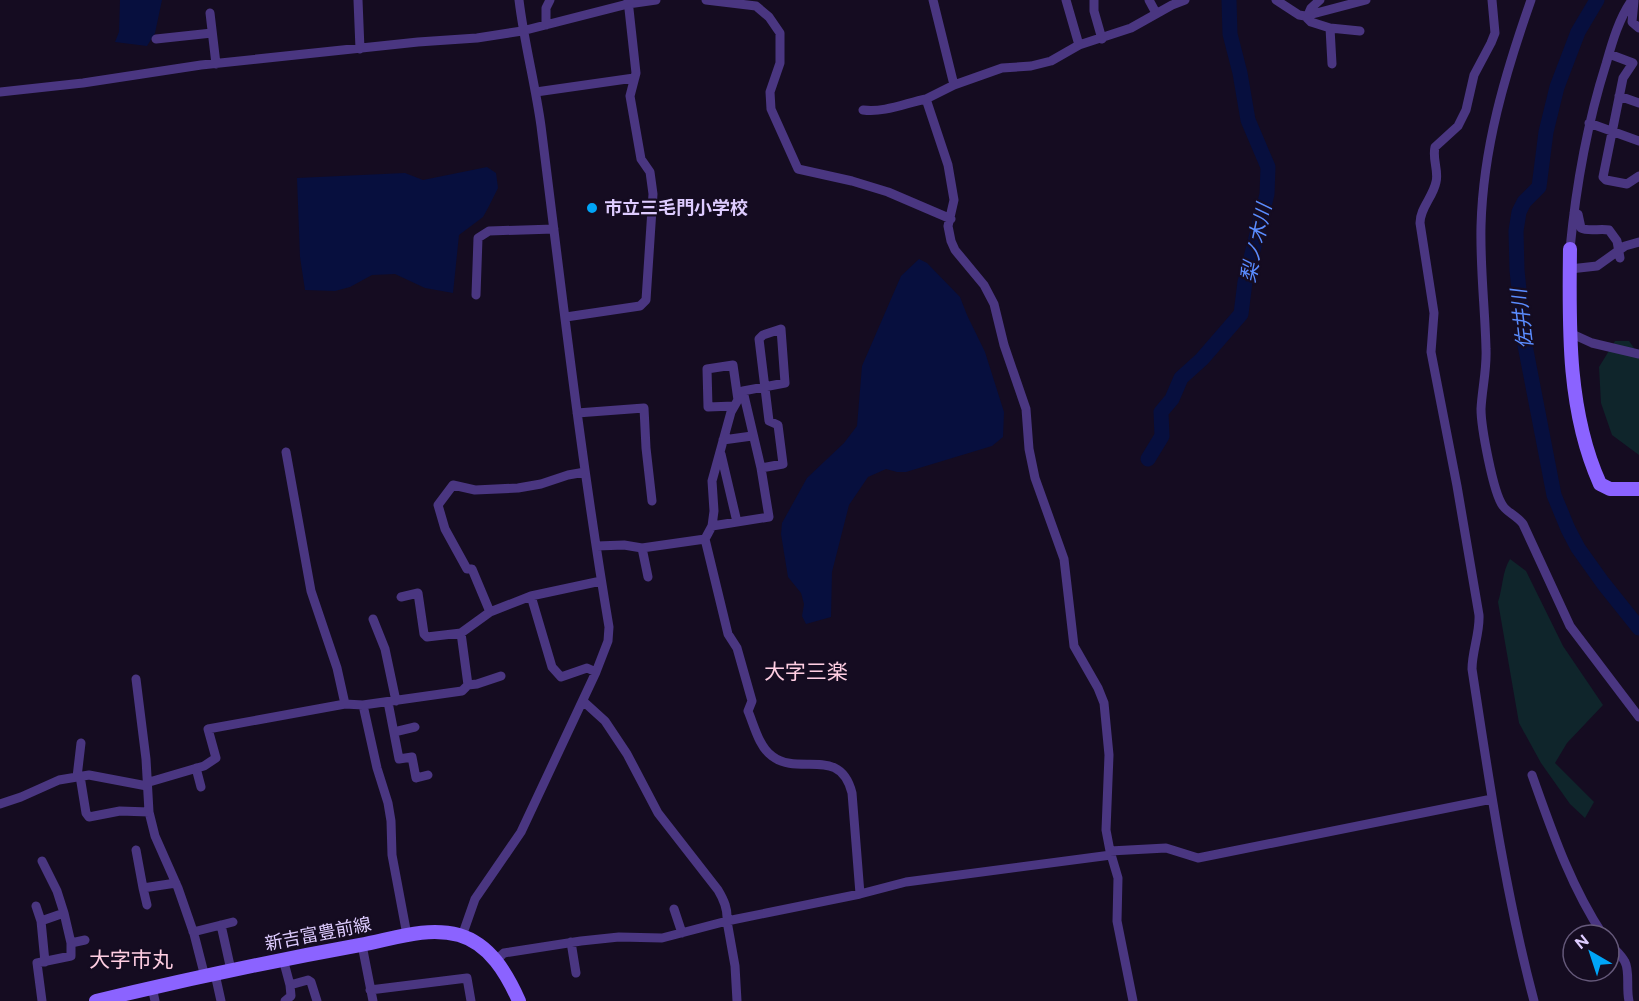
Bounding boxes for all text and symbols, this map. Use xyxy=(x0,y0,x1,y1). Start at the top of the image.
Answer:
place label: 市立三毛門小学校 xyxy=(604,197,748,219)
water label: 梨ノ木川 xyxy=(1236,199,1276,285)
marker: 市立三毛門小学校 xyxy=(585,201,599,215)
water label: 佐井川 xyxy=(1506,286,1538,350)
district label: 大字三楽 xyxy=(764,659,848,684)
street label: 新吉富豊前線 xyxy=(263,913,373,955)
north arrow xyxy=(1561,923,1621,983)
text: N xyxy=(1571,930,1593,953)
district label: 大字市丸 xyxy=(89,947,173,972)

